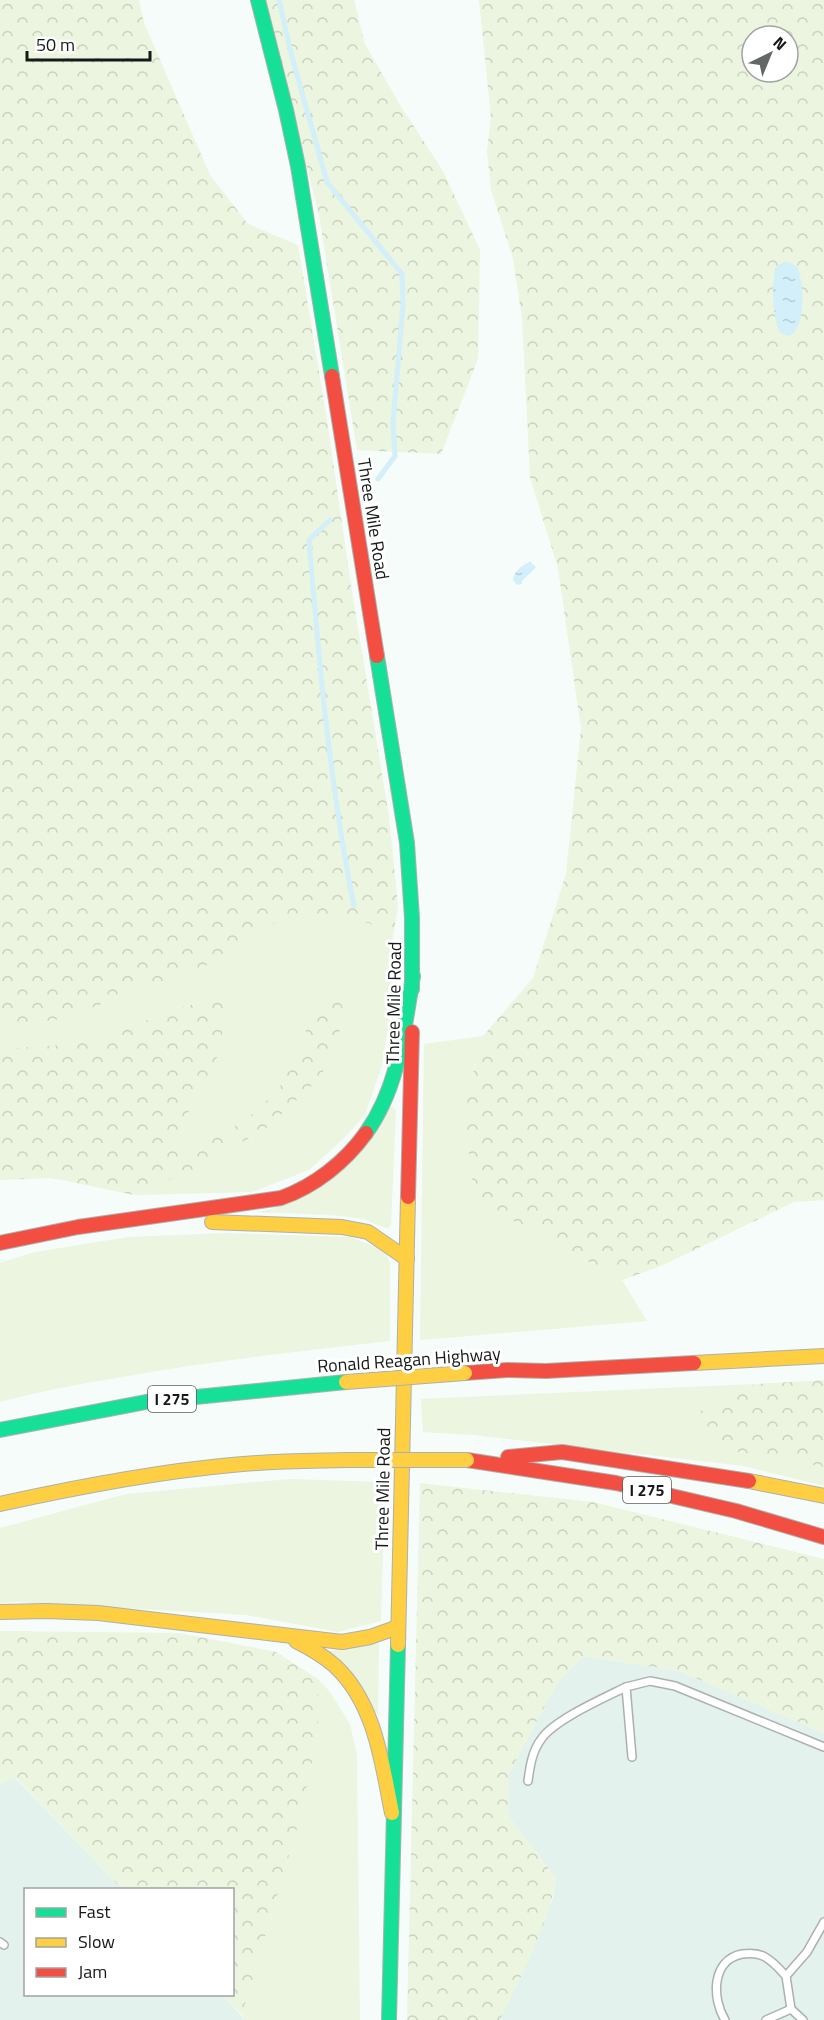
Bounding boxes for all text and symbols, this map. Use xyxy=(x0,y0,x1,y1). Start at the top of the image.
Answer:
scale bar xyxy=(27,24,150,62)
north arrow xyxy=(740,24,800,84)
text: N xyxy=(768,30,792,56)
text: 50 m xyxy=(36,31,75,58)
street label: Three Mile Road xyxy=(351,456,396,582)
street label: Three Mile Road xyxy=(379,941,408,1064)
street label: Ronald Reagan Highway xyxy=(316,1340,502,1379)
road number: I 275 xyxy=(148,1386,196,1412)
street label: Three Mile Road xyxy=(368,1427,397,1550)
road number: I 275 xyxy=(623,1477,671,1503)
legend xyxy=(24,1888,234,1996)
text: Fast xyxy=(78,1898,111,1925)
text: Slow xyxy=(78,1928,115,1955)
text: Jam xyxy=(78,1958,107,1985)

